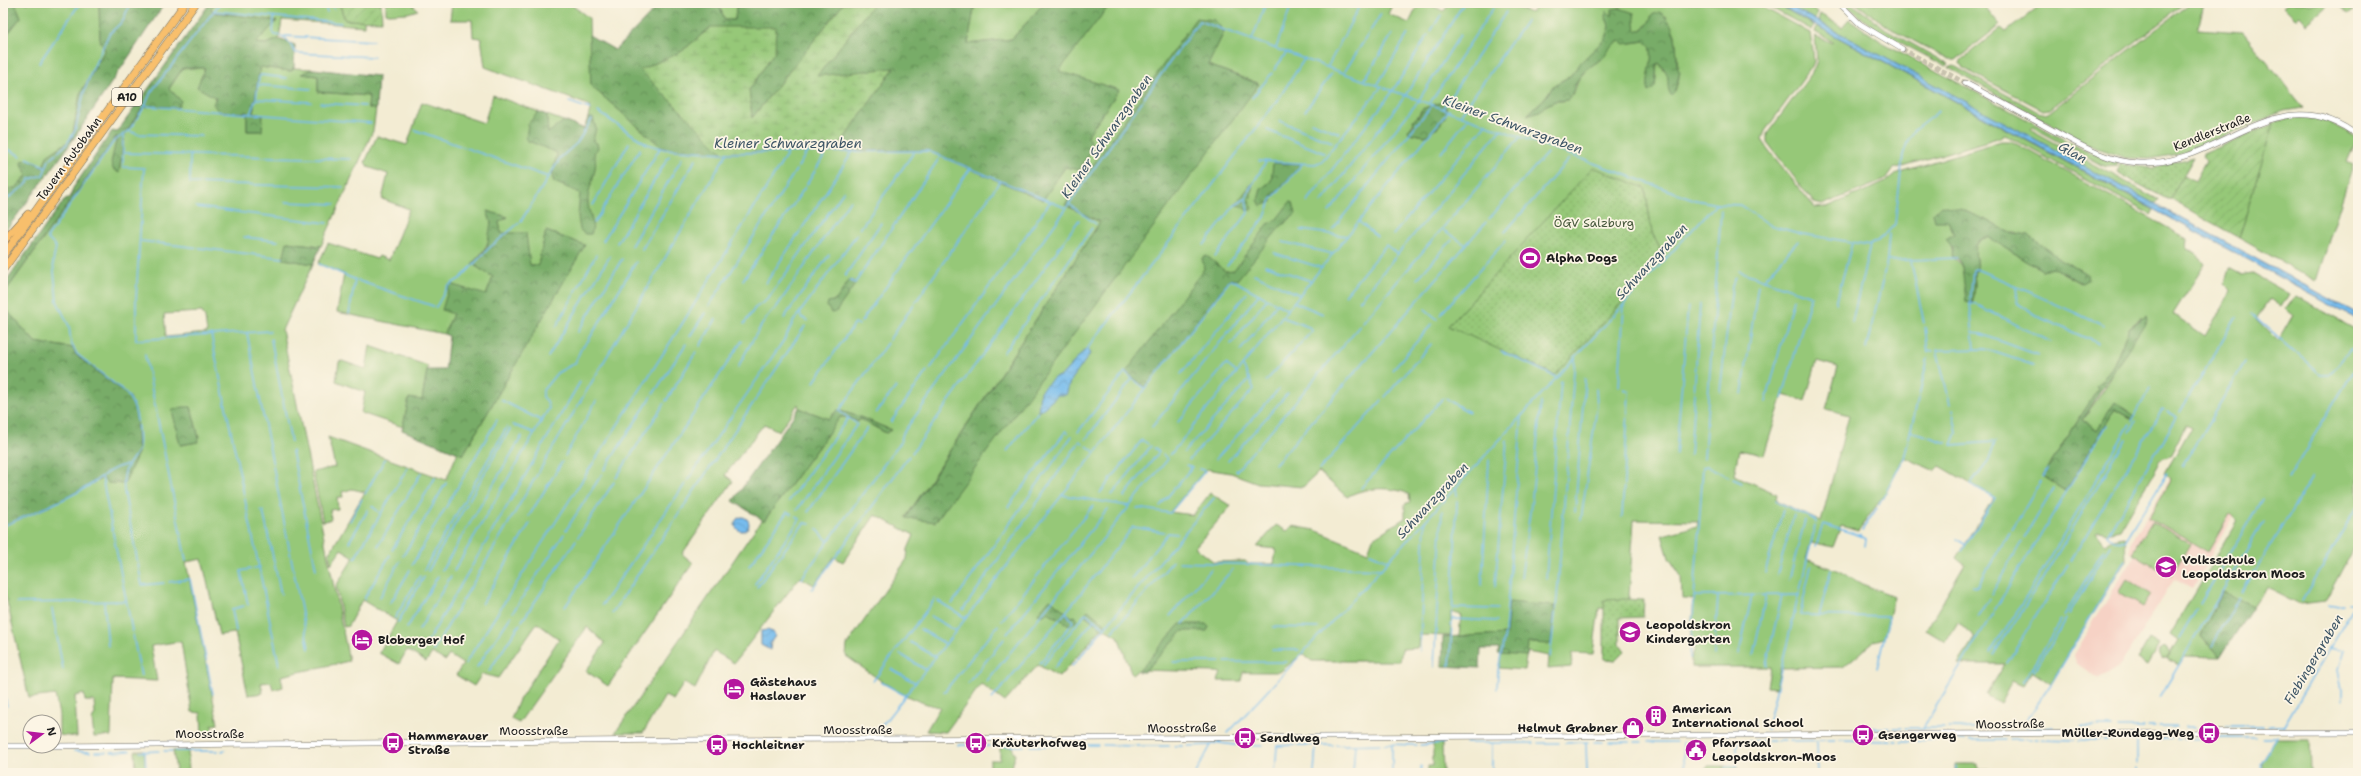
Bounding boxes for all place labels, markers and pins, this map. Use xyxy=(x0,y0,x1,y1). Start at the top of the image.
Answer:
sports icon: Alpha Dogs xyxy=(1517,245,1543,271)
place label: Alpha Dogs xyxy=(1546,250,1617,266)
place label: Volksschule Leopoldskron Moos xyxy=(2182,552,2305,582)
school or university icon: Volksschule Leopoldskron Moos xyxy=(2153,554,2179,580)
place label: Leopoldskron Kindergarten xyxy=(1646,617,1731,647)
school or university icon: Leopoldskron Kindergarten xyxy=(1617,619,1643,645)
hotel icon: Bloberger Hof xyxy=(349,627,375,653)
place label: Bloberger Hof xyxy=(378,632,465,648)
place label: Gästehaus Haslauer xyxy=(750,674,817,704)
hotel icon: Gästehaus Haslauer xyxy=(721,676,747,702)
place label: American International School xyxy=(1672,701,1804,731)
building icon: American International School xyxy=(1643,703,1669,729)
shop icon: Helmut Grabner xyxy=(1620,715,1646,741)
place label: Helmut Grabner xyxy=(1517,720,1619,736)
bus stop icon: Müller-Rundegg-Weg xyxy=(2196,720,2222,746)
bus stop icon: Gsengerweg xyxy=(1850,722,1876,748)
bus stop icon: Sendlweg xyxy=(1232,725,1258,751)
place label: Müller-Rundegg-Weg xyxy=(2062,725,2194,741)
place label: Gsengerweg xyxy=(1878,727,1957,743)
place label: Hammerauer Straße xyxy=(408,728,489,758)
bus stop icon: Hammerauer Straße xyxy=(380,730,406,756)
bus stop icon: Kräuterhofweg xyxy=(963,730,989,756)
place label: Sendlweg xyxy=(1260,730,1320,746)
bus stop icon: Hochleitner xyxy=(704,732,730,758)
place label: Kräuterhofweg xyxy=(992,735,1087,751)
place label: Pfarrsaal Leopoldskron-Moos xyxy=(1712,735,1836,765)
place label: Hochleitner xyxy=(732,737,805,753)
public building icon: Pfarrsaal Leopoldskron-Moos xyxy=(1683,737,1709,763)

